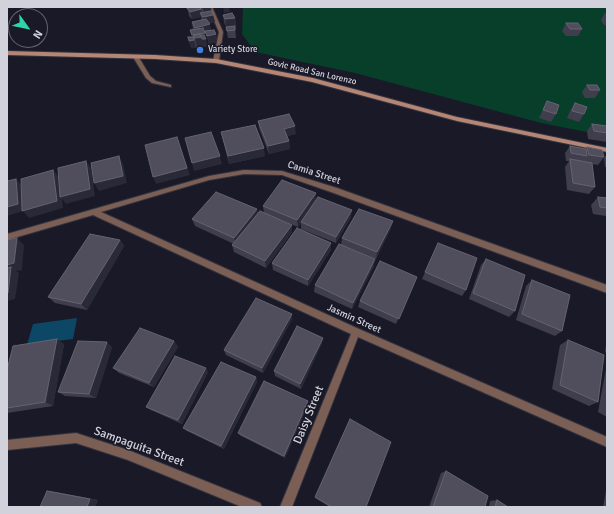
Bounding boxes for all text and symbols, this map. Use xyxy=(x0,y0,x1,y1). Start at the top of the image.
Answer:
north arrow xyxy=(8,8,48,48)
text: N xyxy=(30,28,45,41)
marker: Variety Store xyxy=(195,45,205,55)
place label: Variety Store xyxy=(208,45,258,55)
street label: Govic Road San Lorenzo xyxy=(266,57,358,87)
street label: Camia Street xyxy=(286,159,342,187)
street label: Jasmin Street xyxy=(325,302,383,336)
street label: Daisy Street xyxy=(291,384,327,446)
street label: Sampaguita Street xyxy=(92,424,186,470)

